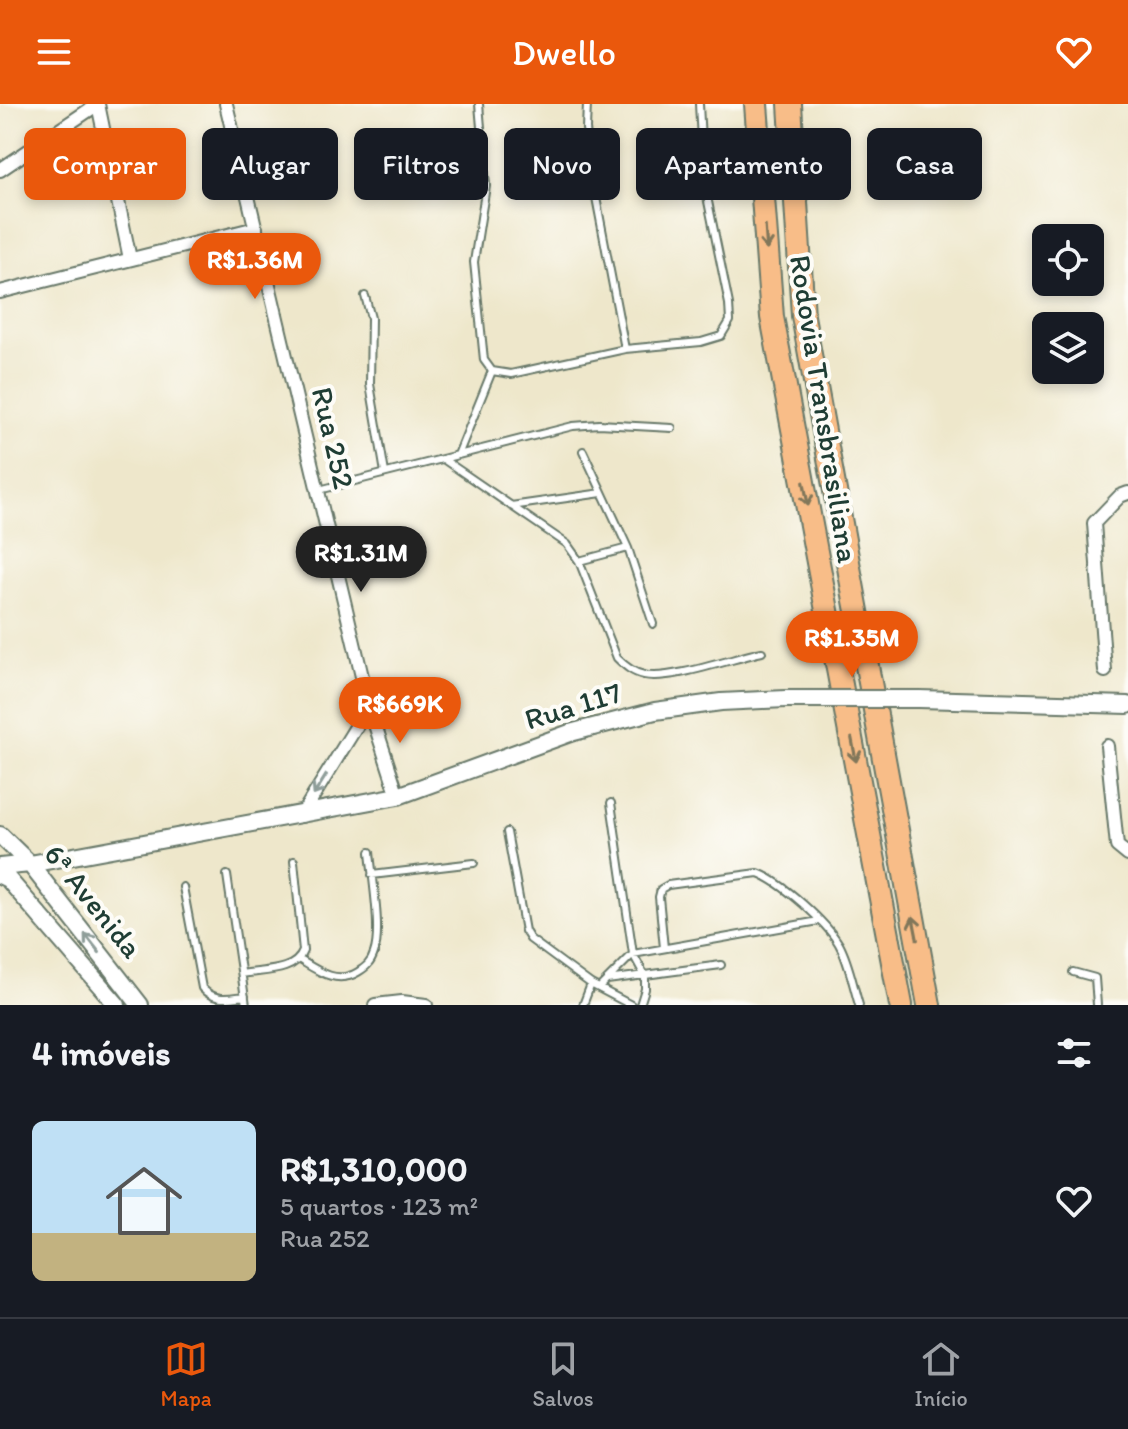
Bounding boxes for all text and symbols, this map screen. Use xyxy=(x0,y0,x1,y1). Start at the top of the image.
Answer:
icon: menu xyxy=(32,30,76,74)
icon: heart xyxy=(1052,30,1096,74)
text: Dwello xyxy=(512,31,616,74)
chip: Comprar xyxy=(24,128,186,200)
chip: Alugar xyxy=(202,128,338,200)
chip: Filtros xyxy=(354,128,488,200)
chip: Novo xyxy=(504,128,620,200)
chip: Apartamento xyxy=(636,128,851,200)
chip: Casa xyxy=(867,128,982,200)
one-way arrow xyxy=(759,224,774,251)
map controls xyxy=(1032,224,1104,384)
button: locate xyxy=(1032,224,1104,296)
pin: R$1.36M xyxy=(181,233,329,301)
text: R$1.36M xyxy=(207,243,303,275)
street label: Rodovia Transbrasiliana xyxy=(782,252,867,566)
button: layers xyxy=(1032,312,1104,384)
street label: Rua 252 xyxy=(304,383,363,493)
one-way arrow xyxy=(799,481,814,507)
pin: R$1.31M xyxy=(287,526,435,594)
text: R$1.31M xyxy=(314,536,408,568)
pin: R$1.35M xyxy=(778,611,926,679)
text: R$1.35M xyxy=(804,621,900,653)
street label: Rua 117 xyxy=(520,673,626,738)
pin: R$669K xyxy=(335,677,465,745)
text: R$669K xyxy=(357,687,443,719)
one-way arrow xyxy=(847,737,862,762)
one-way arrow xyxy=(312,773,328,796)
street label: 6ª Avenida xyxy=(36,836,151,966)
one-way arrow xyxy=(907,916,922,942)
one-way arrow xyxy=(83,933,100,954)
icon: filters xyxy=(1052,1031,1096,1075)
text: 4 imóveis xyxy=(32,1033,171,1074)
text: R$1,310,000 xyxy=(280,1149,468,1190)
icon: home xyxy=(96,1153,192,1249)
icon: heart xyxy=(1052,1179,1096,1223)
text: 5 quartos · 123 m² xyxy=(280,1190,478,1222)
text: Rua 252 xyxy=(280,1222,370,1254)
tab: Mapa xyxy=(160,1337,212,1412)
tab: Salvos xyxy=(532,1337,594,1412)
tab: Início xyxy=(915,1337,968,1412)

